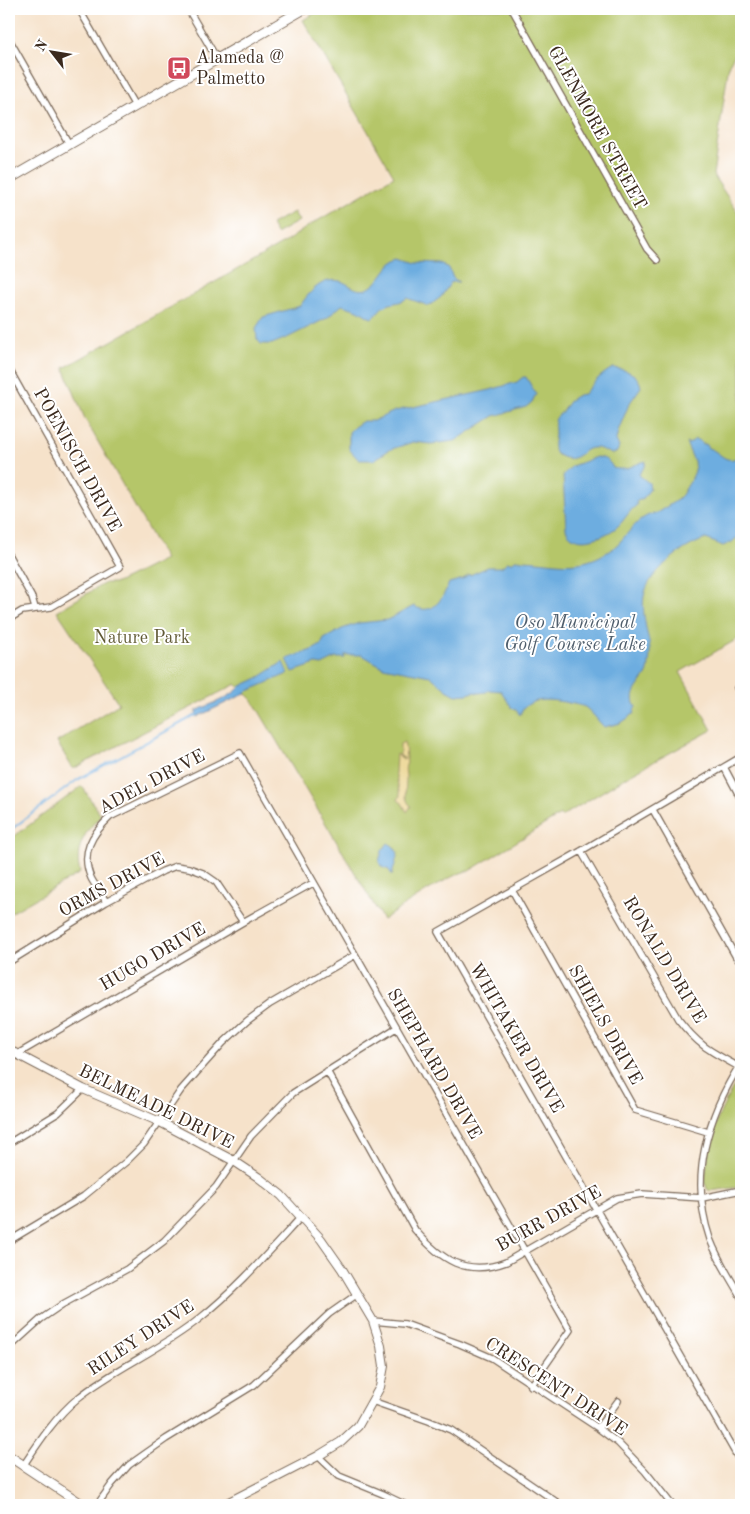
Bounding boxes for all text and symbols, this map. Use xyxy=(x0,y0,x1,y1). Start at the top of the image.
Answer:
north arrow xyxy=(28,28,78,78)
text: N xyxy=(33,37,51,54)
street label: GLENMORE STREET xyxy=(545,43,649,213)
place label: Alameda @ Palmetto xyxy=(196,49,284,88)
bus stop icon: Alameda @ Palmetto xyxy=(166,55,192,81)
street label: POENISCH DRIVE xyxy=(30,385,124,535)
water label: Oso Municipal Golf Course Lake xyxy=(504,614,646,655)
park label: Nature Park xyxy=(94,629,190,647)
street label: ADEL DRIVE xyxy=(96,746,208,818)
street label: ORMS DRIVE xyxy=(56,850,168,920)
street label: RONALD DRIVE xyxy=(619,894,709,1026)
street label: HUGO DRIVE xyxy=(97,920,209,994)
street label: WHITAKER DRIVE xyxy=(466,960,566,1116)
street label: SHIELS DRIVE xyxy=(565,962,645,1088)
street label: SHEPHARD DRIVE xyxy=(384,986,484,1142)
street label: BELMEADE DRIVE xyxy=(76,1062,236,1152)
street label: BURR DRIVE xyxy=(493,1183,605,1255)
street label: RILEY DRIVE xyxy=(85,1297,197,1379)
street label: CRESCENT DRIVE xyxy=(482,1334,630,1440)

